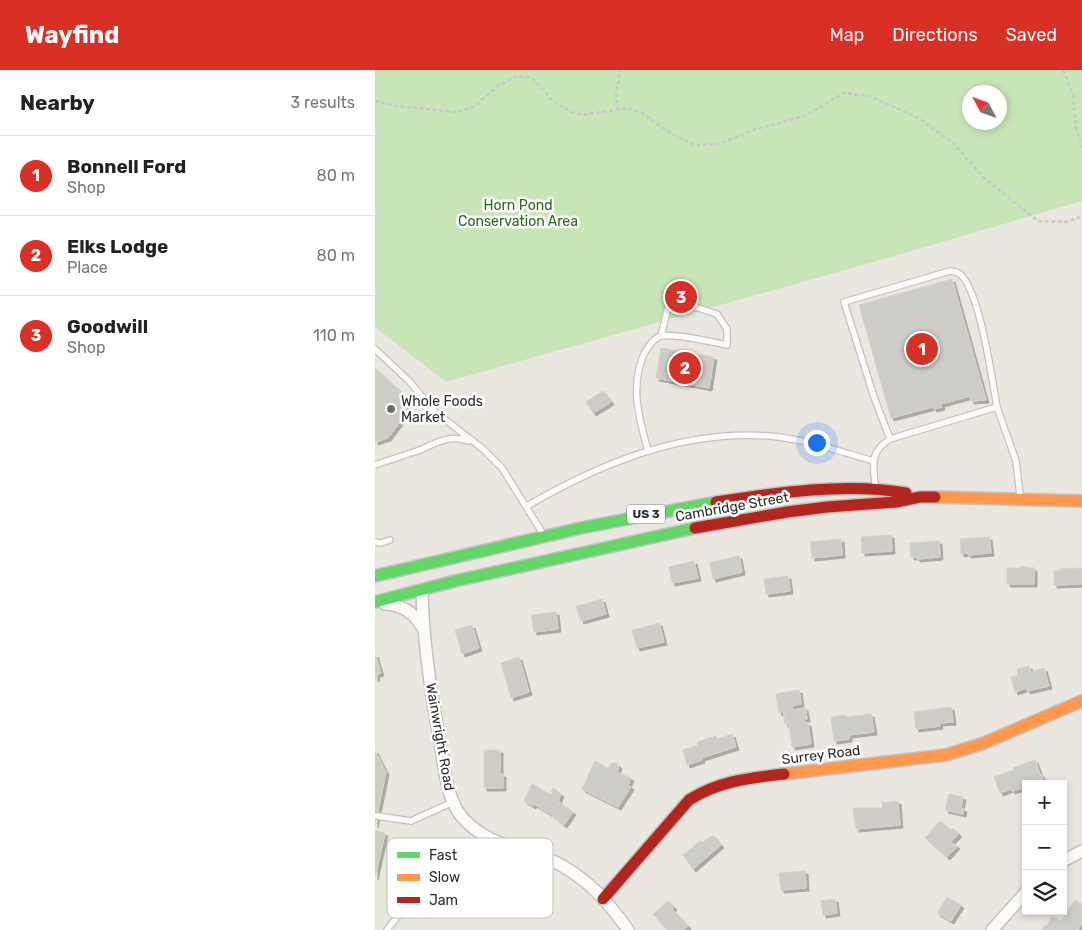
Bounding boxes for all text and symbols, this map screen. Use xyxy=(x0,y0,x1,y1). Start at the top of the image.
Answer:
text: Wayfind xyxy=(25,21,119,49)
text: Map xyxy=(829,24,864,46)
text: Directions xyxy=(892,24,978,46)
text: Saved xyxy=(1006,24,1057,46)
north arrow xyxy=(962,85,1007,130)
text: Nearby xyxy=(20,90,95,115)
text: 3 results xyxy=(290,93,355,112)
text: Bonnell Ford xyxy=(67,155,186,178)
text: 1 xyxy=(32,166,40,185)
text: 80 m xyxy=(317,166,355,185)
text: Shop xyxy=(67,178,105,197)
park label: Horn Pond Conservation Area xyxy=(458,197,578,230)
text: Elks Lodge xyxy=(67,235,168,258)
text: 2 xyxy=(31,246,41,265)
text: 80 m xyxy=(317,246,355,265)
text: Place xyxy=(67,258,108,277)
pin: 3 xyxy=(665,278,697,316)
text: Goodwill xyxy=(67,315,148,338)
text: 3 xyxy=(31,326,41,345)
text: 110 m xyxy=(313,326,355,345)
pin: 1 xyxy=(906,330,938,368)
text: Shop xyxy=(67,338,105,357)
pin: 2 xyxy=(669,349,701,387)
place label: Whole Foods Market xyxy=(401,393,483,426)
marker: Whole Foods Market xyxy=(385,403,397,415)
your location xyxy=(804,430,830,456)
street label: Cambridge Street xyxy=(674,489,791,525)
road number: US 3 xyxy=(627,504,665,524)
street label: Wainwright Road xyxy=(422,682,458,792)
street label: Surrey Road xyxy=(781,742,861,768)
map controls xyxy=(1022,780,1067,915)
button: + xyxy=(1022,780,1067,825)
button: − xyxy=(1022,825,1067,870)
legend xyxy=(387,838,553,918)
text: Fast xyxy=(429,847,458,864)
text: Slow xyxy=(429,869,460,886)
button: layers xyxy=(1022,870,1067,915)
text: Jam xyxy=(429,892,458,909)

